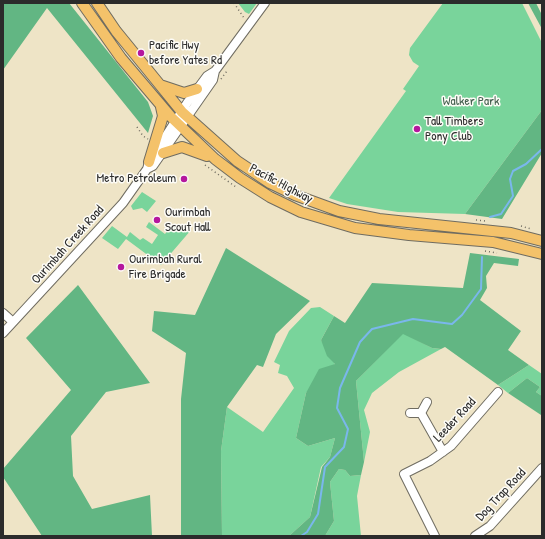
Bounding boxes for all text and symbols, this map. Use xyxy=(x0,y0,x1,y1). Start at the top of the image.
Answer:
place label: Pacific Hwy before Yates Rd xyxy=(149,38,222,69)
marker: Pacific Hwy before Yates Rd xyxy=(136,48,146,58)
park label: Walker Park xyxy=(443,94,499,110)
place label: Tall Timbers Pony Club xyxy=(425,114,483,145)
marker: Tall Timbers Pony Club xyxy=(412,124,422,134)
street label: Pacific Highway xyxy=(247,161,315,207)
place label: Metro Petroleum xyxy=(97,171,176,187)
marker: Metro Petroleum xyxy=(179,174,189,184)
street label: Ourimbah Creek Road xyxy=(29,203,107,287)
place label: Ourimbah Scout Hall xyxy=(165,205,211,236)
marker: Ourimbah Scout Hall xyxy=(152,215,162,225)
place label: Ourimbah Rural Fire Brigade xyxy=(129,252,202,283)
marker: Ourimbah Rural Fire Brigade xyxy=(116,262,126,272)
street label: Leeder Road xyxy=(431,395,479,445)
street label: Dog Trap Road xyxy=(473,465,529,525)

